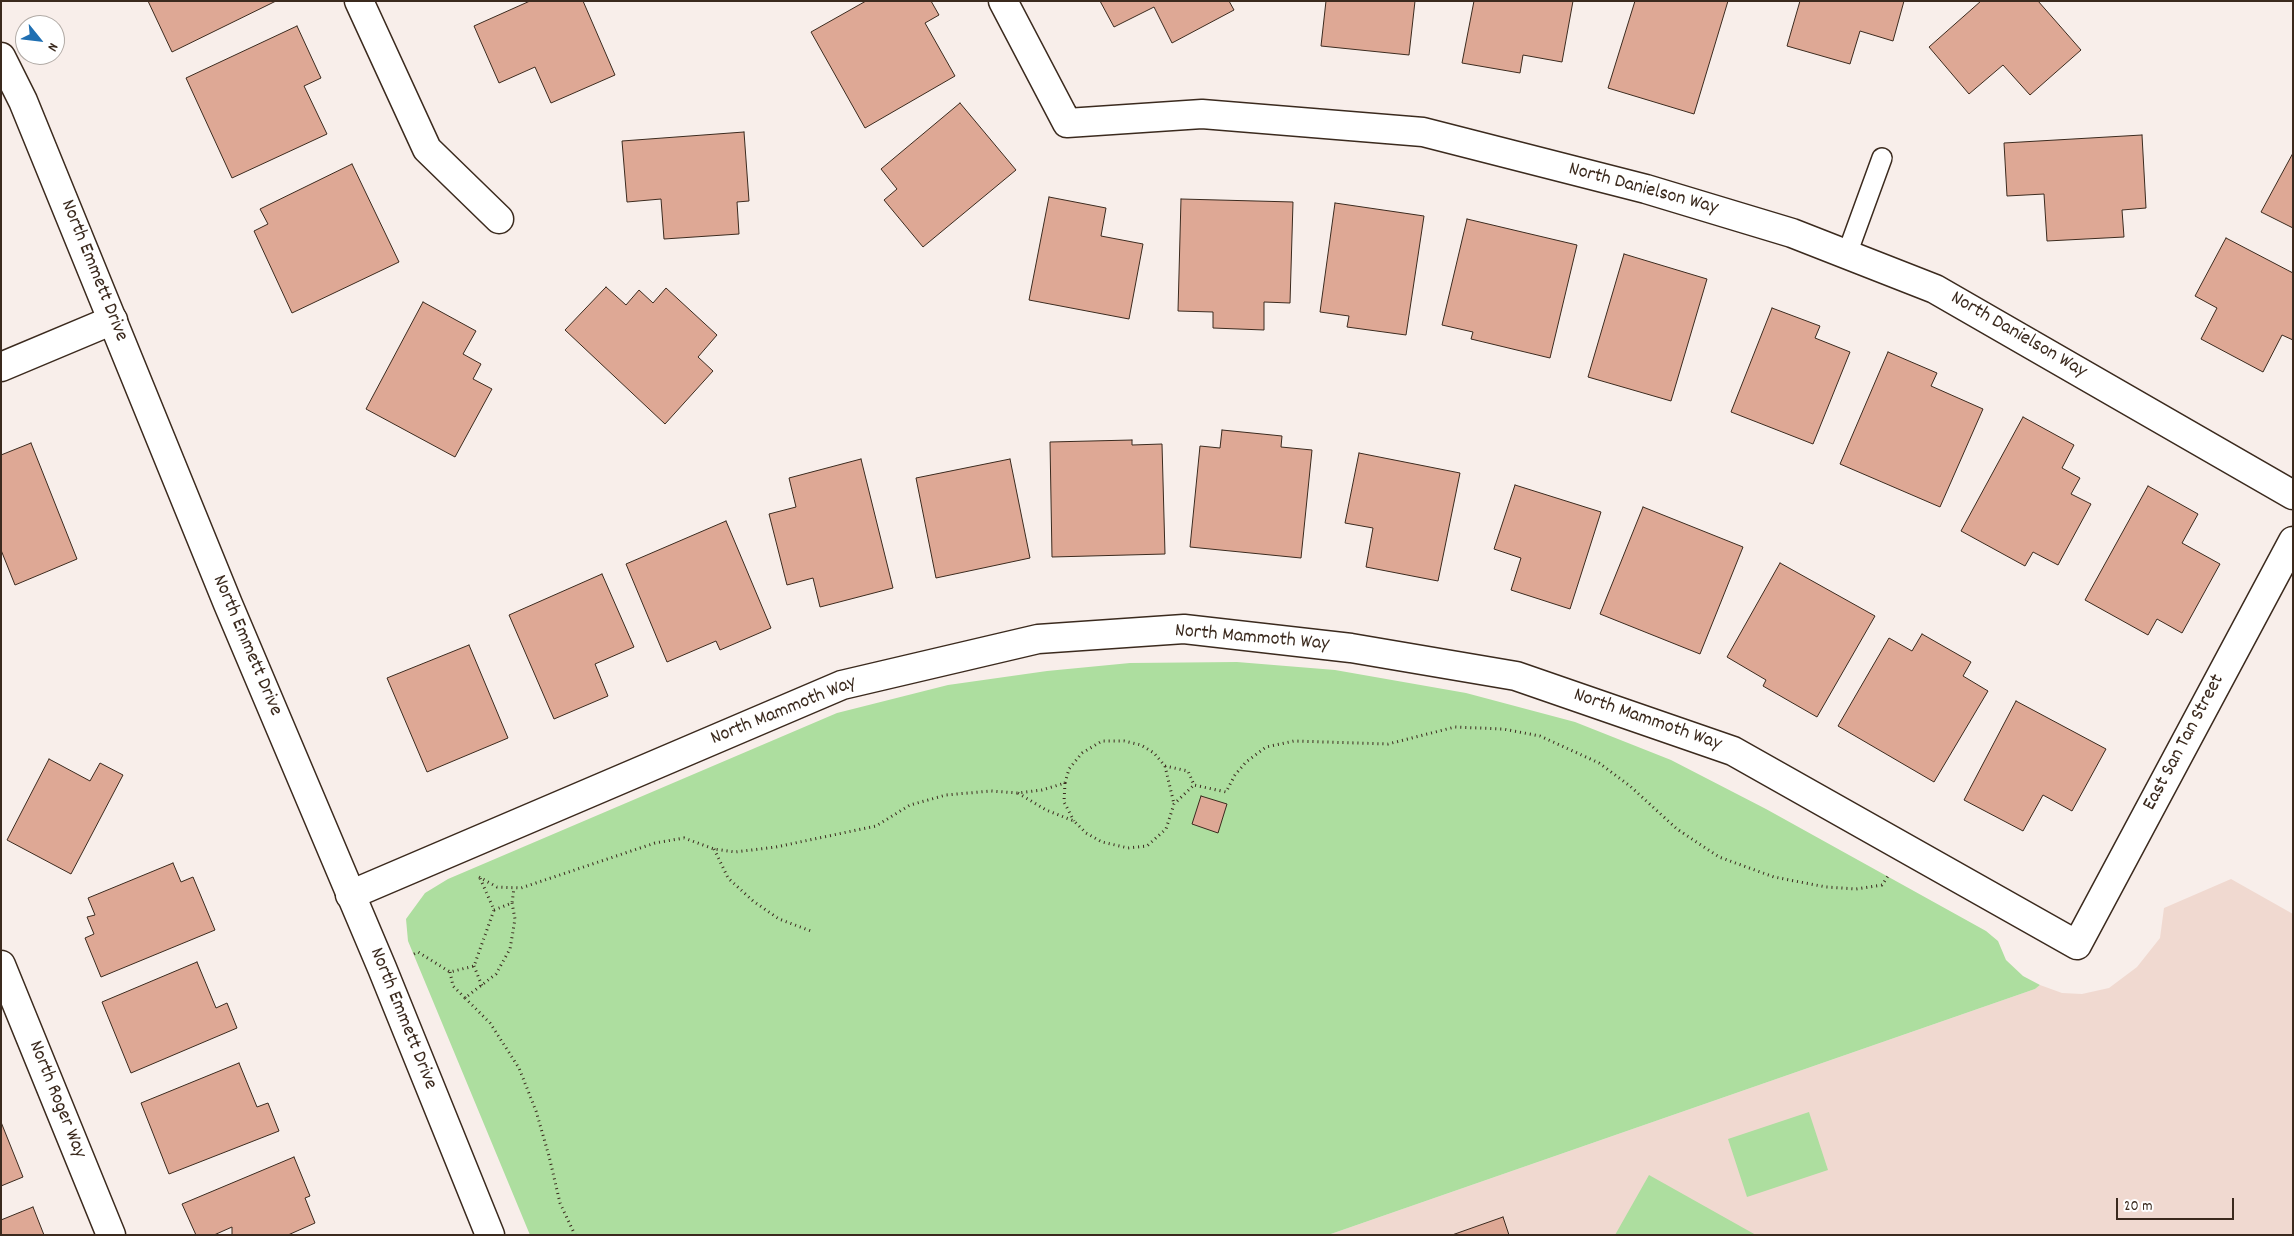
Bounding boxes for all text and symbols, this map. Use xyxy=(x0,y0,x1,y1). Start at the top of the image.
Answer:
north arrow xyxy=(15,15,65,65)
text: N xyxy=(42,39,63,55)
street label: North Danielson Way xyxy=(1566,159,1720,221)
street label: North Emmett Drive xyxy=(54,197,132,345)
street label: North Danielson Way xyxy=(1945,287,2091,385)
street label: North Emmett Drive xyxy=(206,572,286,720)
street label: North Mammoth Way xyxy=(1174,620,1330,658)
street label: East San Tan Street xyxy=(2139,671,2231,815)
street label: North Mammoth Way xyxy=(708,672,860,752)
street label: North Mammoth Way xyxy=(1570,684,1724,758)
street label: North Emmett Drive xyxy=(363,945,441,1093)
street label: North Roger Way xyxy=(22,1038,90,1162)
scale bar xyxy=(2119,1188,2236,1220)
text: 20 m xyxy=(2124,1196,2152,1218)

